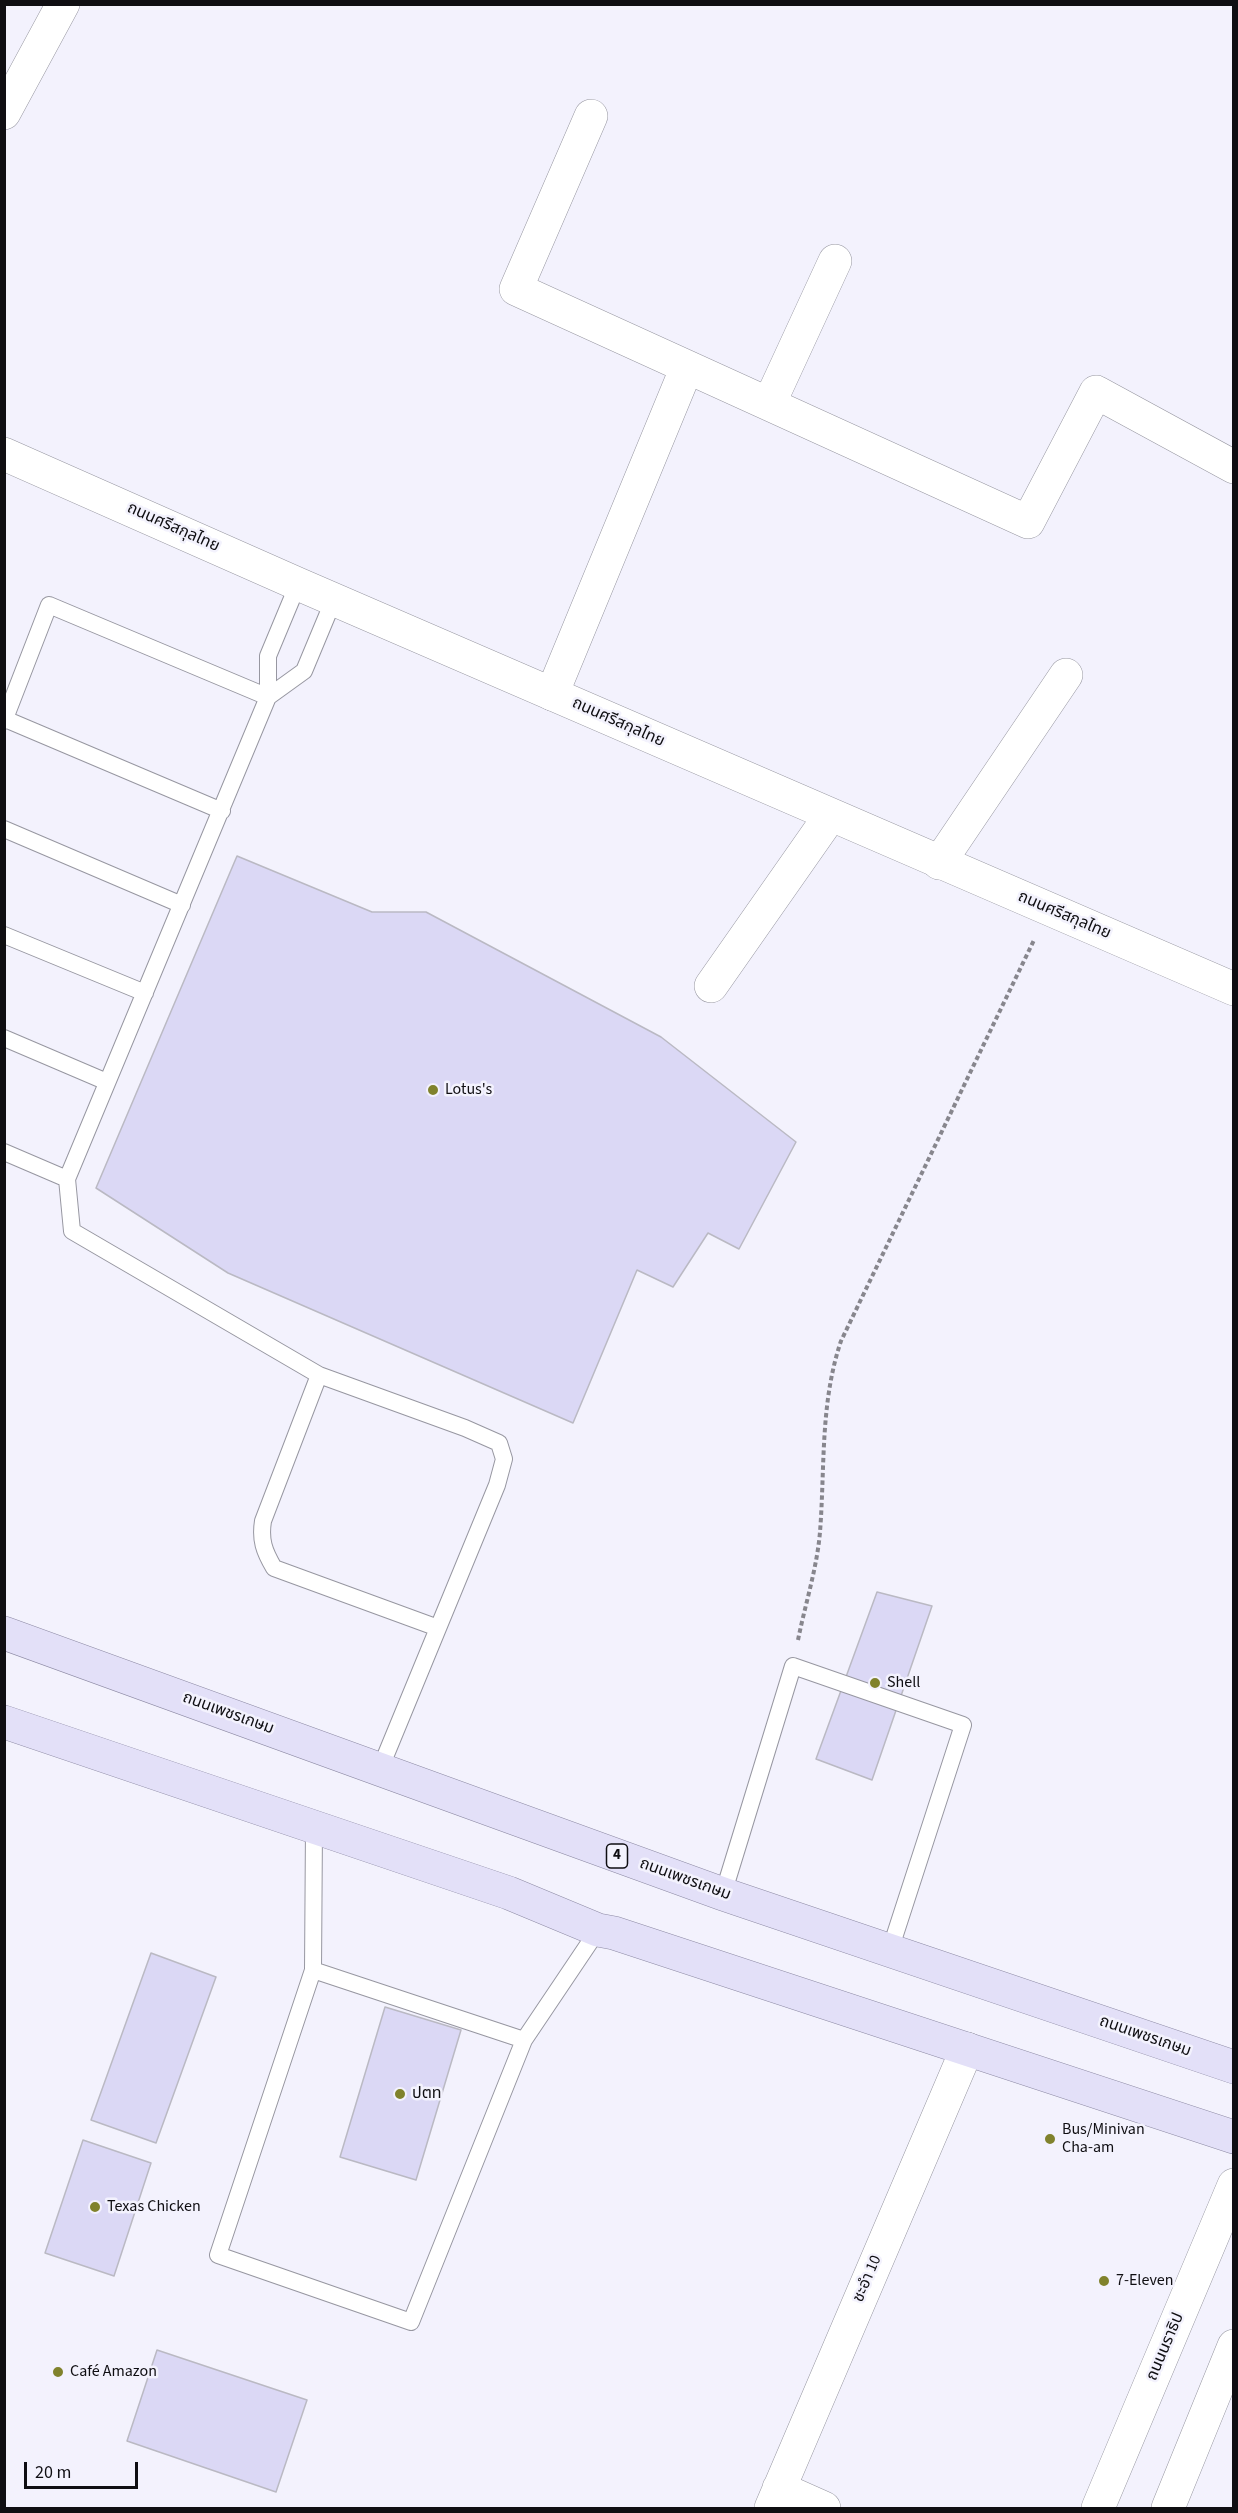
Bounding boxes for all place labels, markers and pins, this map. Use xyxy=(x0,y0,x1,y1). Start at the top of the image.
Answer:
place label: Lotus's xyxy=(445,1080,492,1100)
marker: Lotus's xyxy=(426,1083,440,1097)
place label: Shell xyxy=(887,1673,920,1693)
marker: Shell xyxy=(868,1676,882,1690)
place label: ปตท xyxy=(412,2084,442,2104)
marker: ปตท xyxy=(393,2087,407,2101)
place label: Bus/Minivan Cha-am xyxy=(1062,2120,1145,2158)
marker: Bus/Minivan Cha-am xyxy=(1043,2132,1057,2146)
place label: Texas Chicken xyxy=(107,2197,201,2217)
marker: Texas Chicken xyxy=(88,2200,102,2214)
place label: 7-Eleven xyxy=(1116,2271,1174,2291)
marker: 7-Eleven xyxy=(1097,2274,1111,2288)
place label: Café Amazon xyxy=(70,2362,157,2382)
marker: Café Amazon xyxy=(51,2365,65,2379)

